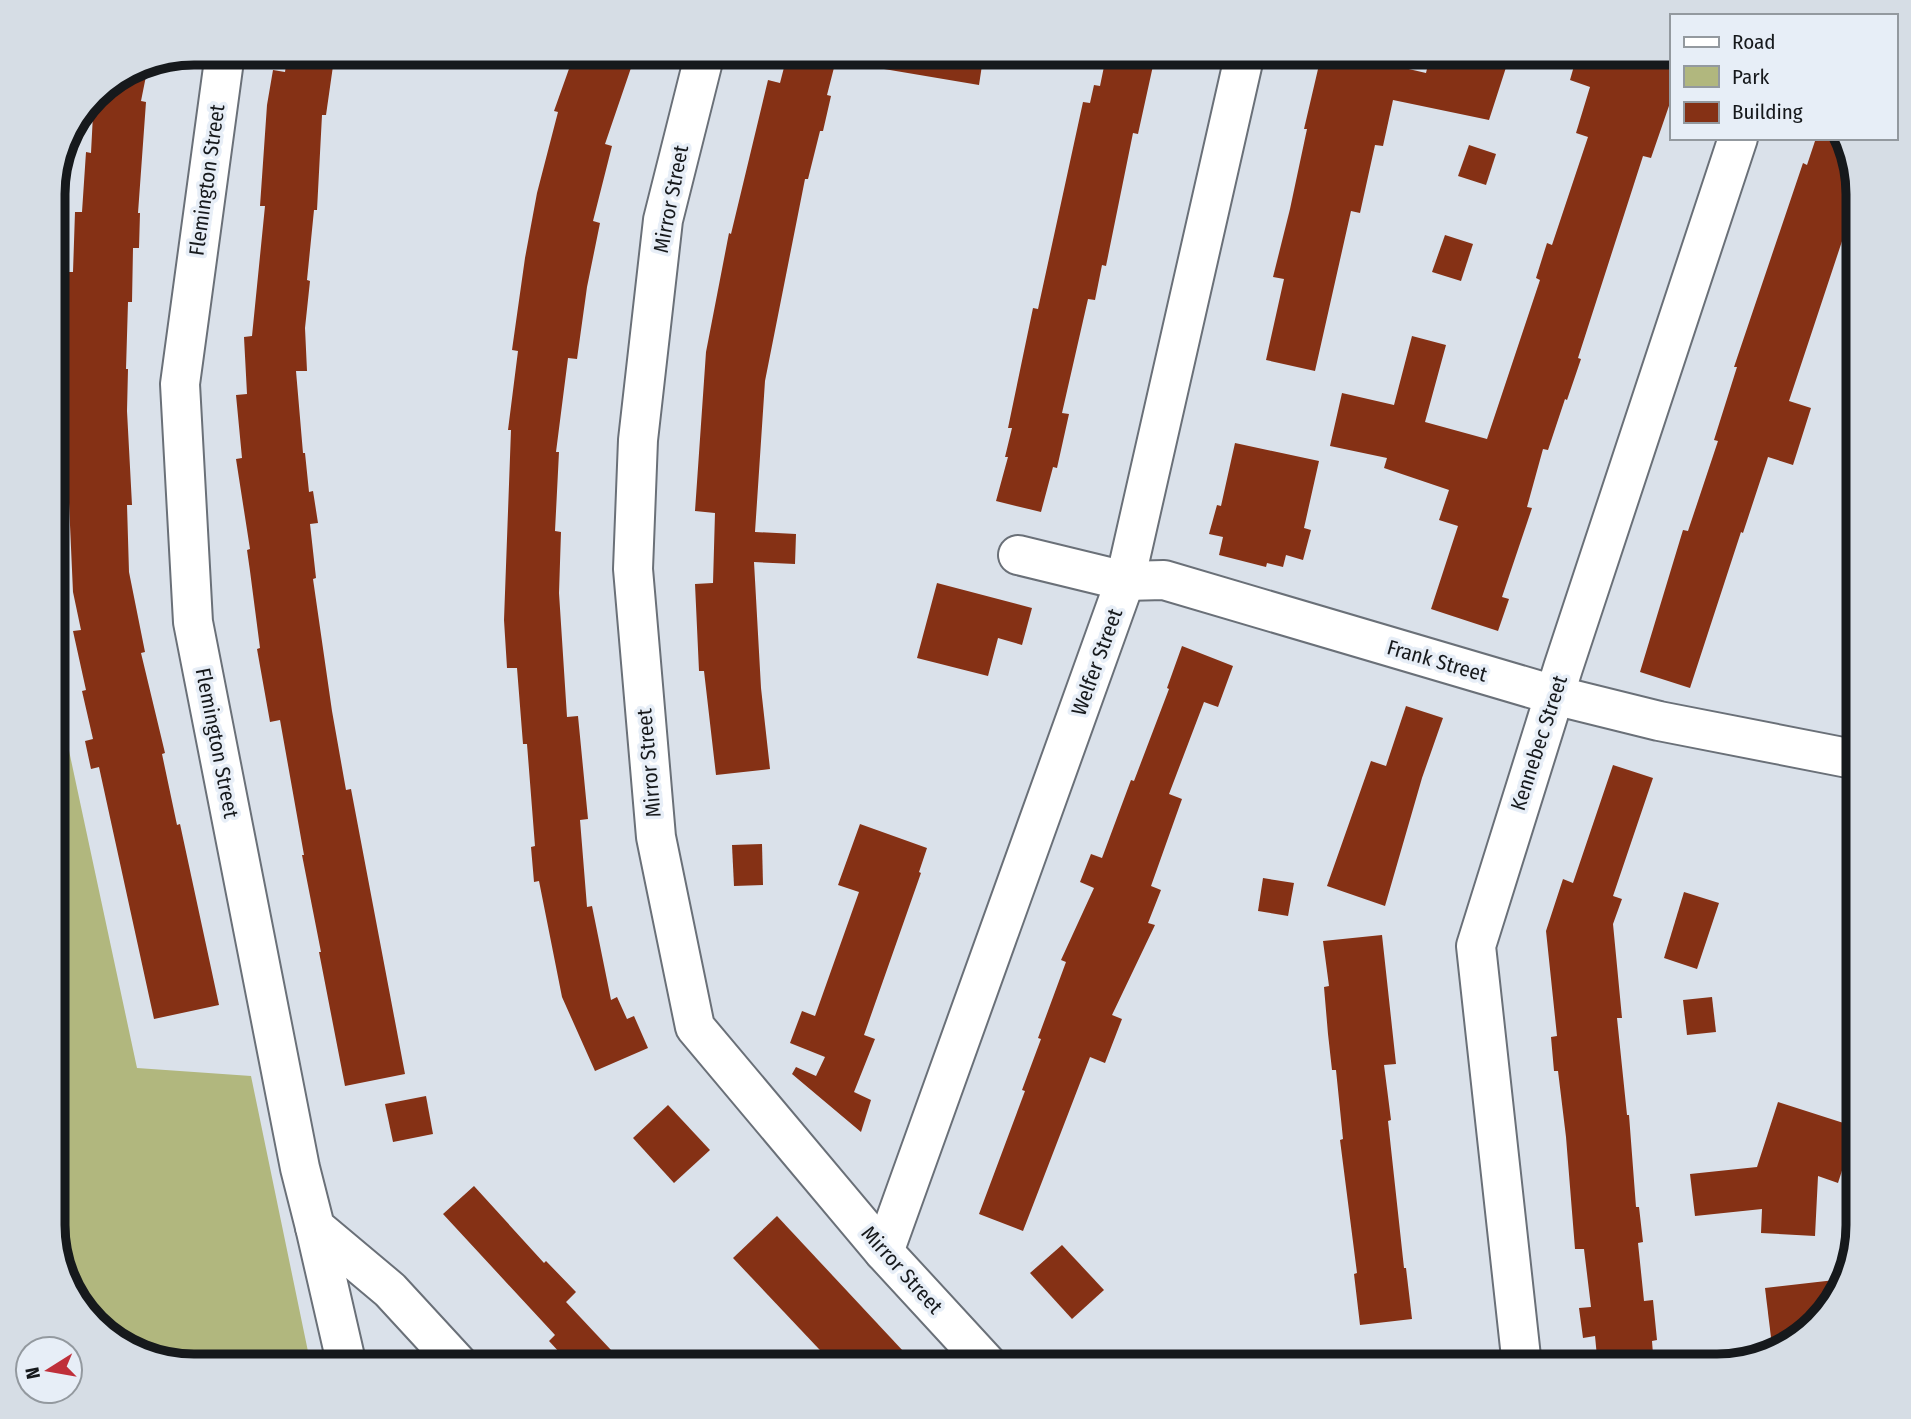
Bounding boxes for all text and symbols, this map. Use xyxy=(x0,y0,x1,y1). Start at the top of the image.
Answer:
legend xyxy=(1670,14,1897,140)
text: Road xyxy=(1732,29,1776,55)
text: Park xyxy=(1732,64,1770,90)
text: Building xyxy=(1732,99,1803,125)
street label: Flemington Street xyxy=(184,103,230,257)
street label: Mirror Street xyxy=(648,143,694,255)
street label: Welfer Street xyxy=(1066,605,1128,719)
street label: Frank Street xyxy=(1384,634,1490,688)
street label: Flemington Street xyxy=(190,666,244,820)
street label: Kennebec Street xyxy=(1505,672,1573,814)
street label: Mirror Street xyxy=(631,707,667,819)
street label: Mirror Street xyxy=(856,1221,948,1319)
north arrow xyxy=(14,1335,84,1405)
text: N xyxy=(20,1365,45,1381)

